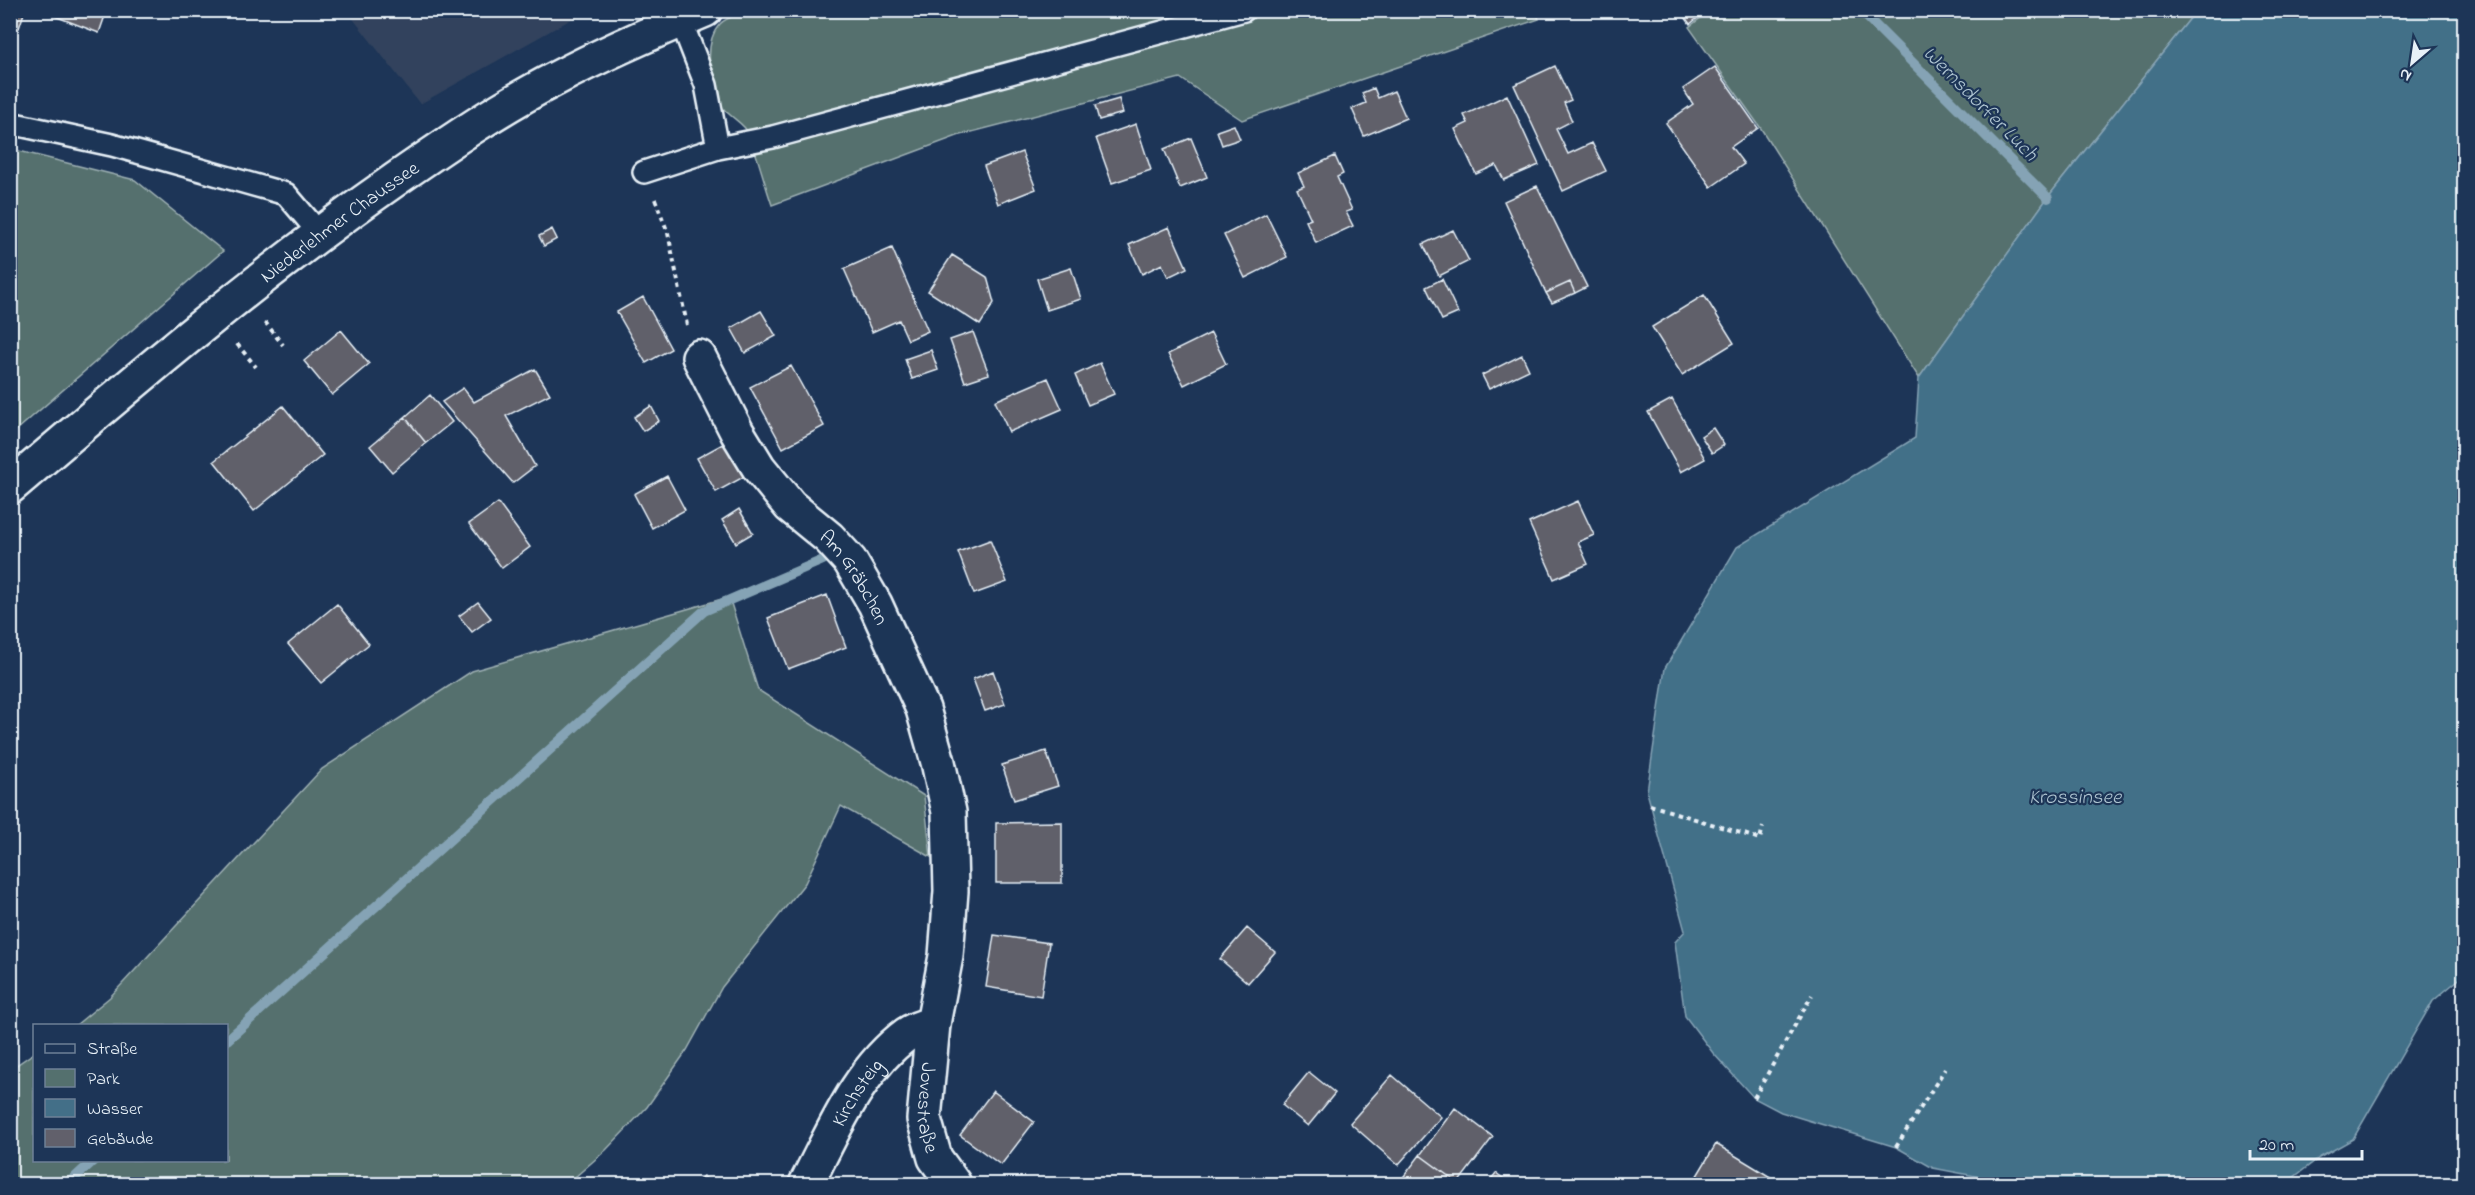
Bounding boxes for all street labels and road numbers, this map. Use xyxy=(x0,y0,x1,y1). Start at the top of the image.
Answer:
street label: Niederlehmer Chaussee xyxy=(255,155,426,291)
street label: Am Gräbchen xyxy=(812,524,895,630)
street label: Kirchsteig xyxy=(826,1053,892,1133)
street label: Jovestraße xyxy=(907,1061,945,1157)

